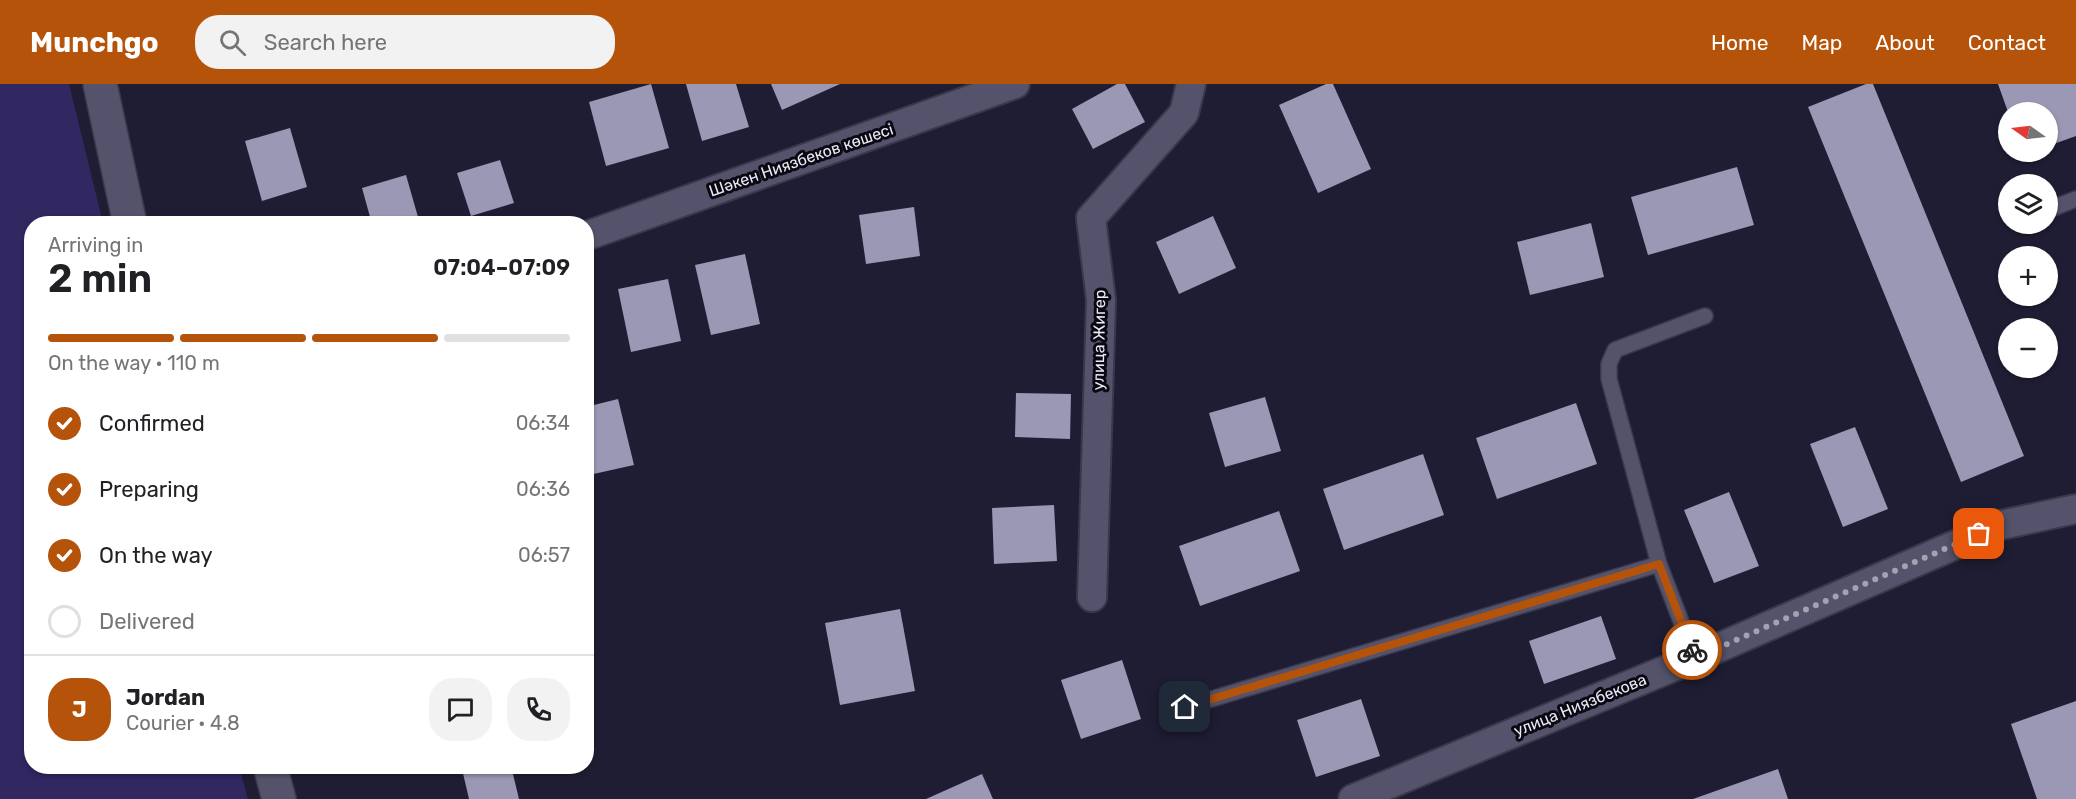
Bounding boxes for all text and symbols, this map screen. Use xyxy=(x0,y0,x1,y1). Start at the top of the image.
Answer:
search box xyxy=(195,15,615,69)
text: Munchgo xyxy=(30,26,159,59)
icon: search xyxy=(216,26,249,59)
text: Search here xyxy=(264,29,387,56)
text: Home xyxy=(1711,30,1768,55)
text: Map xyxy=(1801,30,1842,55)
text: About xyxy=(1875,30,1935,55)
text: Contact xyxy=(1968,30,2046,55)
north arrow xyxy=(1998,102,2058,162)
map controls xyxy=(1998,102,2058,378)
street label: Шәкен Ниязбеков көшесі xyxy=(706,119,896,201)
button: layers xyxy=(1998,174,2058,234)
text: Arriving in xyxy=(48,233,143,257)
button: + xyxy=(1998,246,2058,306)
text: 07:04–07:09 xyxy=(433,254,570,281)
text: 2 min xyxy=(48,256,152,302)
street label: улица Жигер xyxy=(1089,289,1109,391)
button: − xyxy=(1998,318,2058,378)
text: On the way · 110 m xyxy=(48,351,220,375)
icon: check xyxy=(48,407,81,440)
text: Confirmed xyxy=(99,410,205,437)
text: 06:34 xyxy=(516,411,570,435)
icon: check xyxy=(48,473,81,506)
text: Preparing xyxy=(99,476,199,503)
text: 06:36 xyxy=(516,477,570,501)
pin xyxy=(1953,508,2004,559)
icon: bag xyxy=(1962,517,1995,550)
icon: check xyxy=(48,539,81,572)
text: On the way xyxy=(99,542,213,569)
text: 06:57 xyxy=(518,543,570,567)
text: Delivered xyxy=(99,608,195,635)
courier xyxy=(1662,620,1722,680)
icon: bike xyxy=(1676,634,1709,667)
street label: улица Ниязбекова xyxy=(1511,670,1649,740)
button: chat xyxy=(429,678,492,741)
button: phone xyxy=(507,678,570,741)
pin xyxy=(1159,681,1210,732)
text: Jordan xyxy=(126,684,205,711)
icon: home xyxy=(1168,690,1201,723)
text: J xyxy=(72,696,87,723)
text: Courier · 4.8 xyxy=(126,711,240,735)

